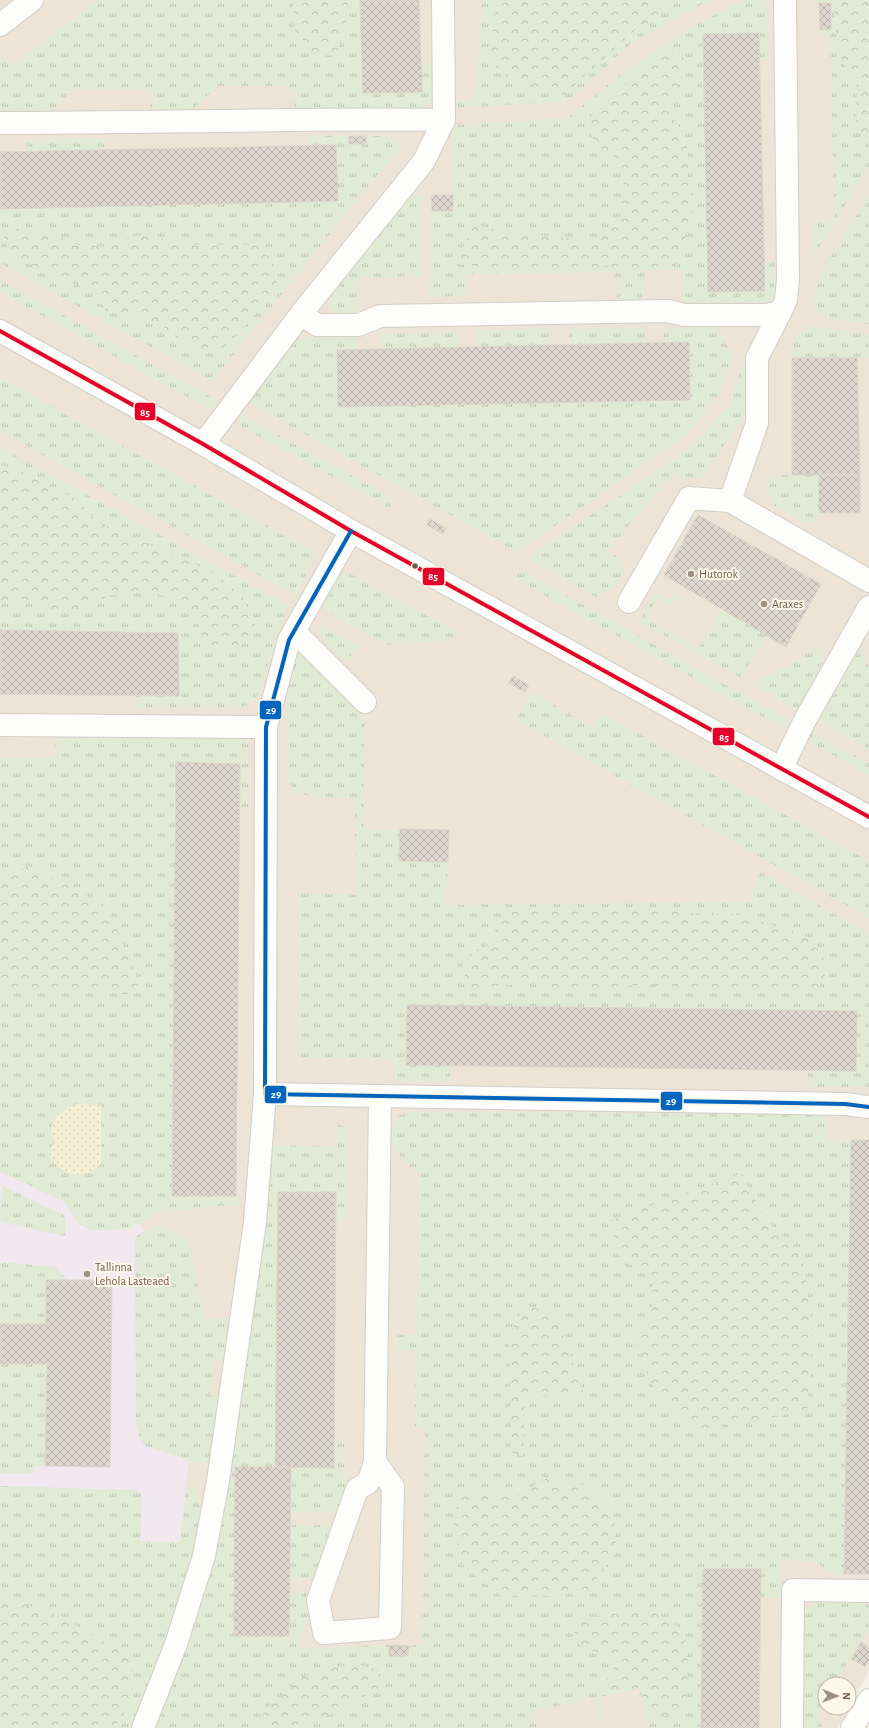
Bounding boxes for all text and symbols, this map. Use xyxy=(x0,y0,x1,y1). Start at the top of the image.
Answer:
line badge: 85 xyxy=(134,402,156,421)
text: 85 xyxy=(140,407,150,418)
unlabelled marker xyxy=(410,561,420,571)
line badge: 85 xyxy=(422,567,445,586)
place label: Hutorok xyxy=(699,568,738,580)
marker: Hutorok xyxy=(686,569,696,579)
text: 85 xyxy=(428,571,438,582)
place label: Araxes xyxy=(772,598,803,610)
marker: Araxes xyxy=(759,599,769,609)
line badge: 29 xyxy=(259,700,282,720)
text: 29 xyxy=(266,705,276,716)
line badge: 85 xyxy=(712,727,735,746)
text: 85 xyxy=(719,732,729,743)
line badge: 29 xyxy=(264,1085,287,1104)
text: 29 xyxy=(271,1089,281,1100)
line badge: 29 xyxy=(660,1091,683,1111)
text: 29 xyxy=(666,1096,676,1107)
place label: Tallinna Lehola Lasteaed xyxy=(95,1261,169,1287)
marker: Tallinna Lehola Lasteaed xyxy=(82,1269,92,1279)
north arrow xyxy=(817,1676,857,1716)
text: N xyxy=(841,1692,852,1700)

